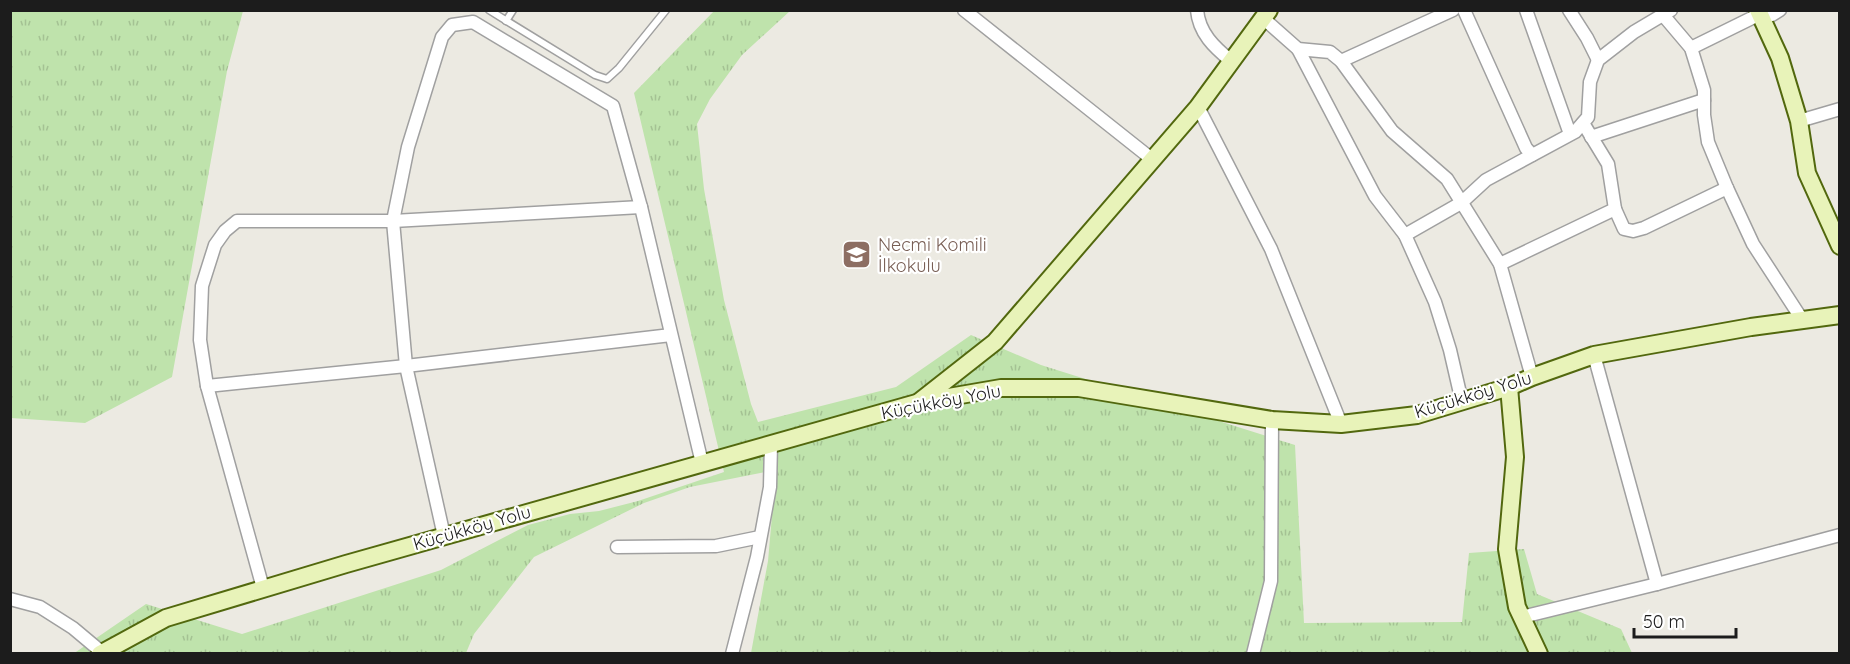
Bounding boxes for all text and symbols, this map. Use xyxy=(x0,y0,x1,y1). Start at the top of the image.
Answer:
place label: Necmi Komili İlkokulu xyxy=(878,233,987,277)
school or university icon: Necmi Komili İlkokulu xyxy=(841,239,873,271)
street label: Küçükköy Yolu xyxy=(1411,366,1534,423)
street label: Küçükköy Yolu xyxy=(879,379,1003,424)
street label: Küçükköy Yolu xyxy=(410,500,533,555)
scale bar xyxy=(1634,601,1736,639)
text: 50 m xyxy=(1643,610,1685,633)

